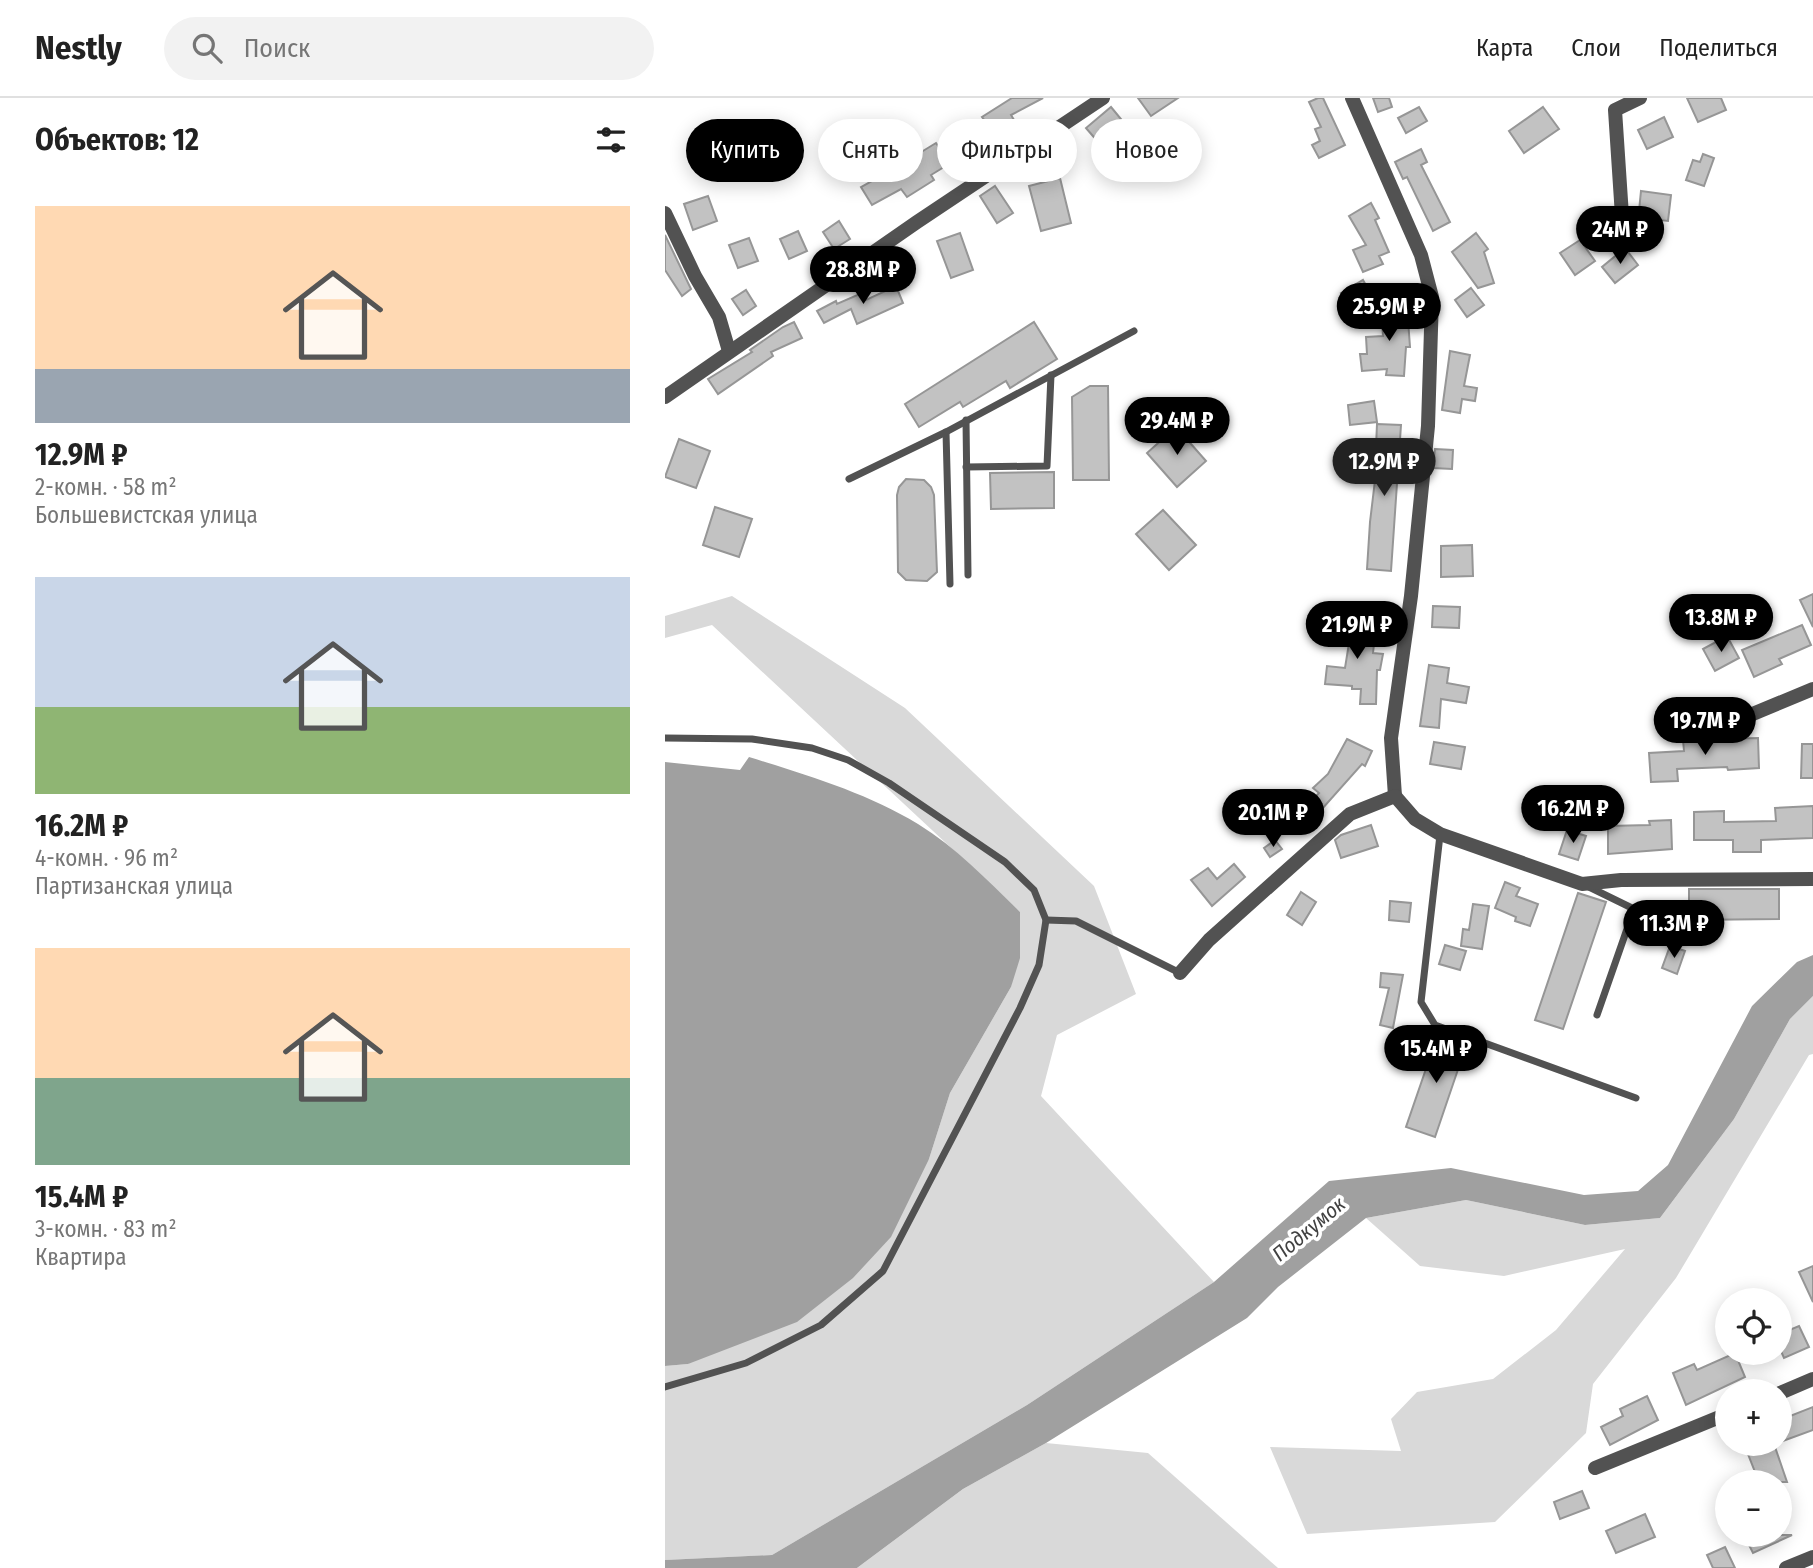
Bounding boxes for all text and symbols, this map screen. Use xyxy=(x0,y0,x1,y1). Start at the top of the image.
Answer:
search box xyxy=(164,17,654,80)
text: Nestly xyxy=(35,28,122,68)
icon: search xyxy=(188,29,226,67)
text: Поиск xyxy=(244,33,310,64)
text: Карта xyxy=(1476,34,1533,62)
text: Слои xyxy=(1571,34,1621,62)
text: Поделиться xyxy=(1659,34,1778,62)
chip: Купить xyxy=(686,119,804,182)
chip: Снять xyxy=(818,119,923,182)
chip: Фильтры xyxy=(937,119,1077,182)
chip: Новое xyxy=(1091,119,1202,182)
icon: filters xyxy=(592,121,630,159)
text: Объектов: 12 xyxy=(35,122,199,158)
pin: 24M ₽ xyxy=(1571,206,1669,266)
text: 24M ₽ xyxy=(1592,215,1648,243)
pin: 28.8M ₽ xyxy=(798,246,928,306)
icon: home xyxy=(270,252,396,378)
text: 28.8M ₽ xyxy=(826,255,900,283)
pin: 25.9M ₽ xyxy=(1324,284,1454,343)
text: 25.9M ₽ xyxy=(1353,292,1425,320)
pin: 29.4M ₽ xyxy=(1112,398,1242,457)
text: 29.4M ₽ xyxy=(1141,406,1213,434)
text: 12.9M ₽ xyxy=(35,437,127,473)
pin: 12.9M ₽ xyxy=(1319,438,1449,498)
text: 12.9M ₽ xyxy=(1349,447,1419,475)
text: 2-комн. · 58 m² xyxy=(35,473,176,501)
text: Большевистская улица xyxy=(35,501,258,529)
pin: 13.8M ₽ xyxy=(1656,594,1786,654)
pin: 21.9M ₽ xyxy=(1292,602,1422,661)
text: 13.8M ₽ xyxy=(1685,603,1757,631)
text: 21.9M ₽ xyxy=(1322,610,1392,638)
icon: home xyxy=(270,623,396,749)
pin: 19.7M ₽ xyxy=(1640,698,1770,757)
text: 19.7M ₽ xyxy=(1670,706,1740,734)
pin: 16.2M ₽ xyxy=(1508,786,1638,845)
pin: 20.1M ₽ xyxy=(1208,790,1338,849)
text: 16.2M ₽ xyxy=(1537,794,1609,822)
text: 20.1M ₽ xyxy=(1238,798,1308,826)
text: 16.2M ₽ xyxy=(35,808,128,844)
text: 4-комн. · 96 m² xyxy=(35,844,178,872)
text: Партизанская улица xyxy=(35,872,233,900)
pin: 11.3M ₽ xyxy=(1609,900,1739,960)
text: 11.3M ₽ xyxy=(1639,909,1709,937)
icon: home xyxy=(270,994,396,1120)
pin: 15.4M ₽ xyxy=(1371,1026,1501,1085)
text: 15.4M ₽ xyxy=(1400,1034,1472,1062)
text: 15.4M ₽ xyxy=(35,1179,128,1215)
water label: Подкумок xyxy=(1267,1191,1351,1267)
text: 3-комн. · 83 m² xyxy=(35,1215,177,1243)
text: Квартира xyxy=(35,1243,127,1271)
map controls xyxy=(1715,1288,1792,1547)
button: locate xyxy=(1715,1288,1792,1365)
button: + xyxy=(1715,1379,1792,1456)
button: − xyxy=(1715,1470,1792,1547)

